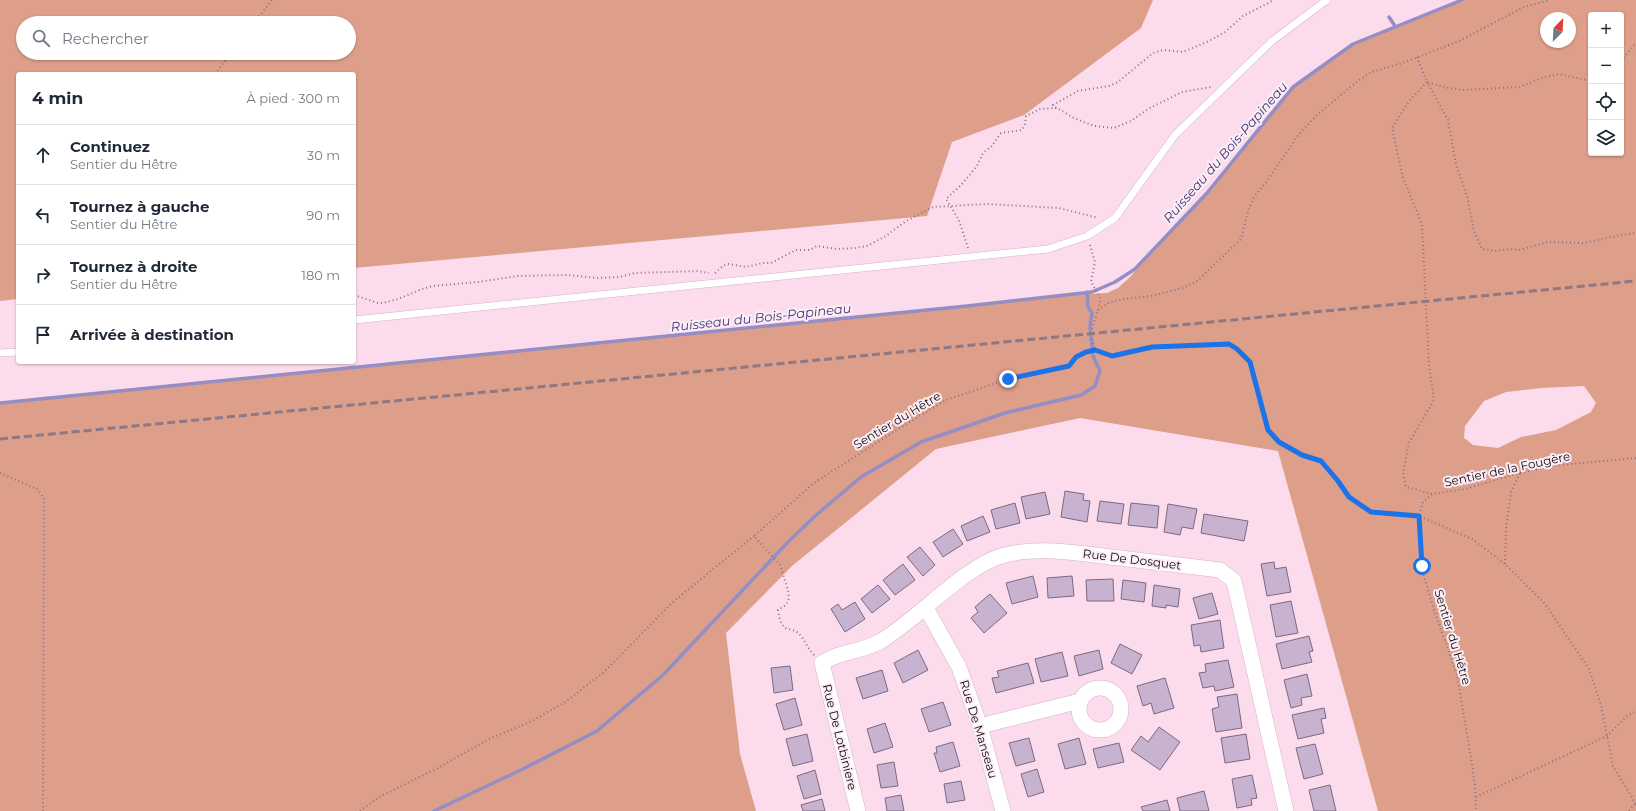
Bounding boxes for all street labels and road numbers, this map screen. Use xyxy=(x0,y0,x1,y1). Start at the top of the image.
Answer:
street label: Sentier du Hêtre xyxy=(851,388,943,452)
street label: Sentier de la Fougère xyxy=(1443,448,1571,490)
street label: Rue De Dosquet xyxy=(1082,546,1182,572)
street label: Sentier du Hêtre xyxy=(1431,587,1475,687)
street label: Rue De Manseau xyxy=(957,678,1001,780)
street label: Rue De Lotbiniere xyxy=(820,682,860,792)

